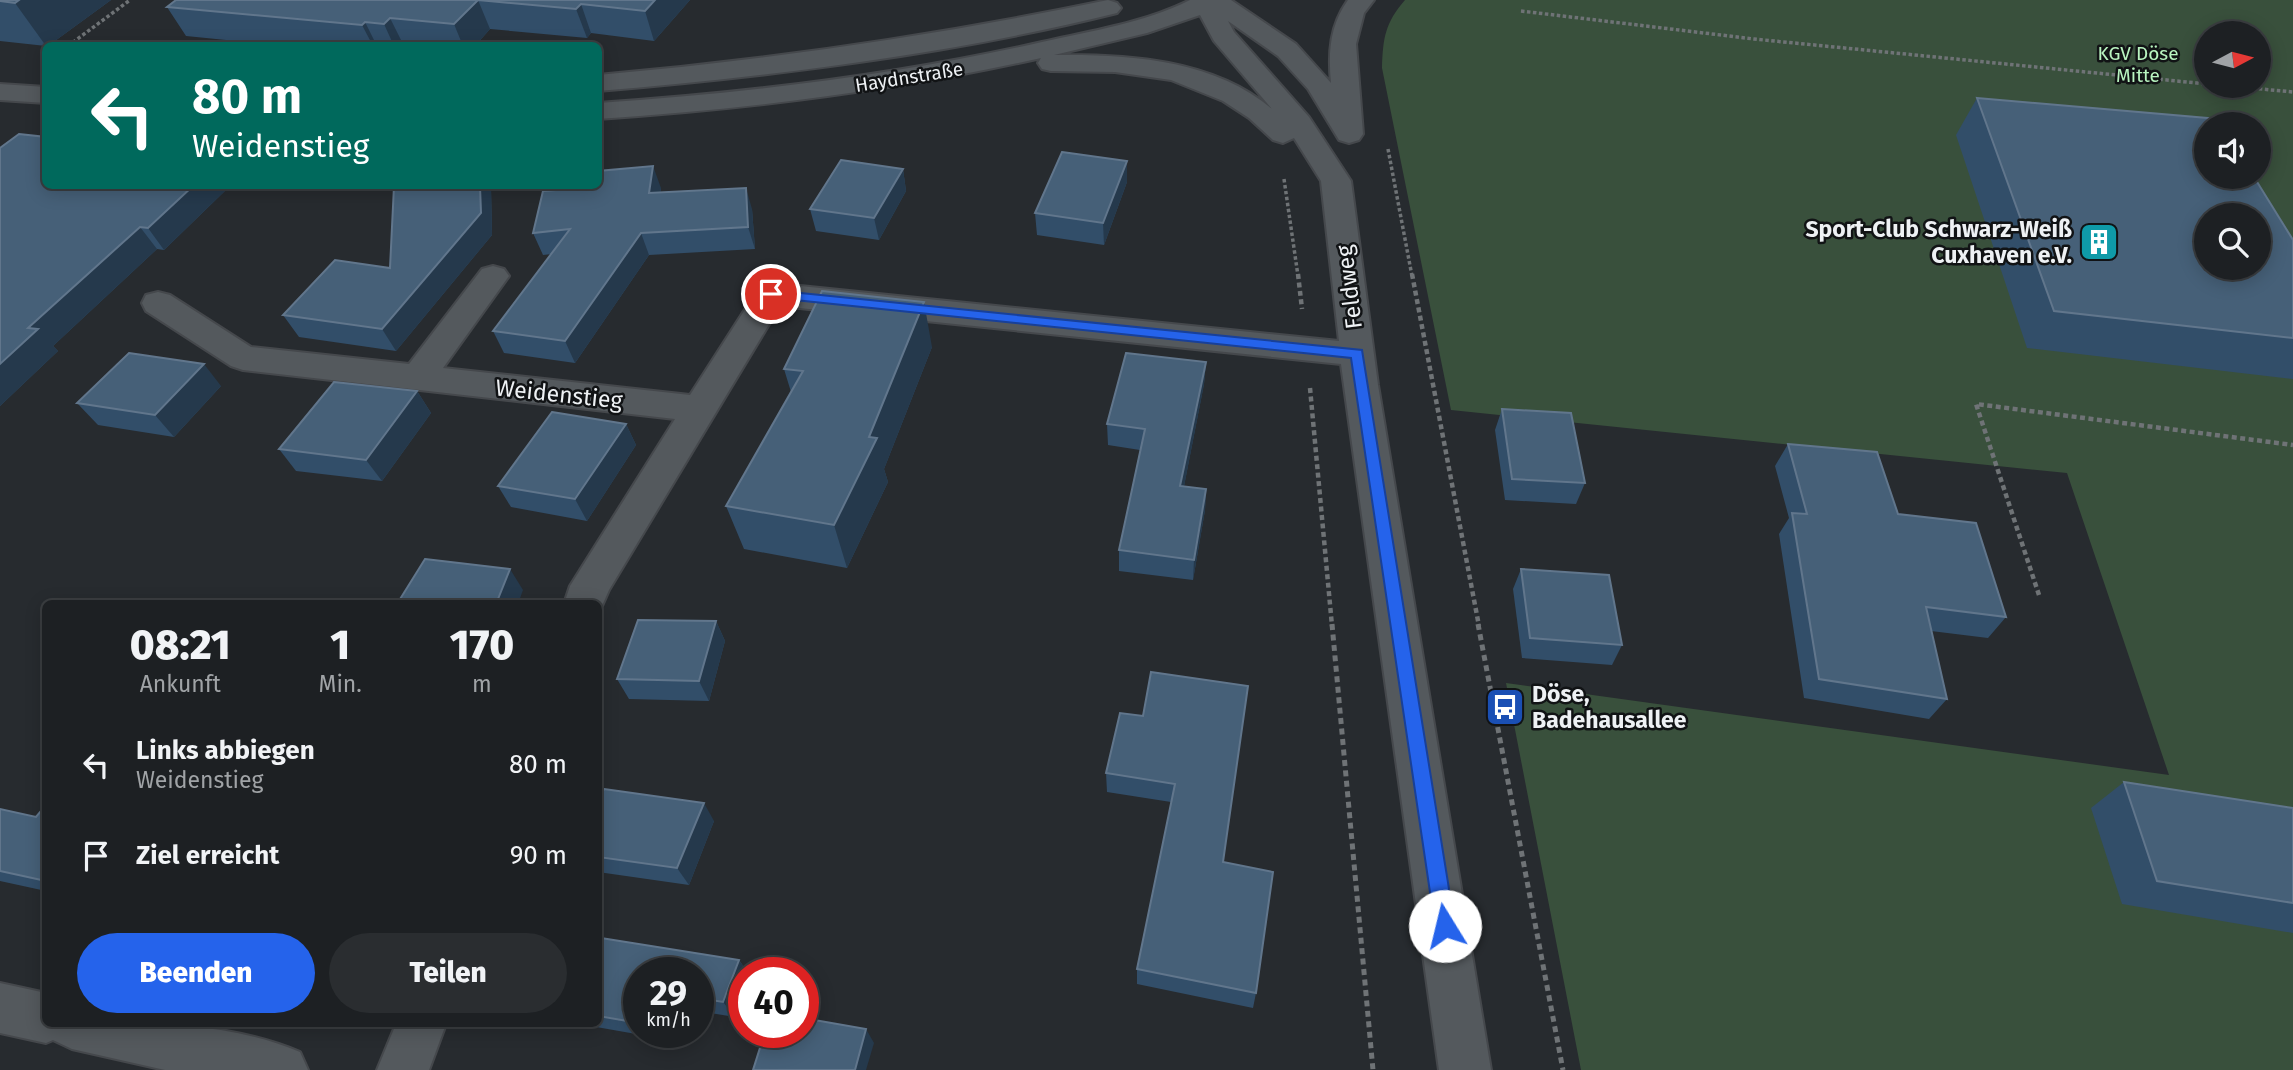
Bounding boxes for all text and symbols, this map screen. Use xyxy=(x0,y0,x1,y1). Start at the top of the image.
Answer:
north arrow xyxy=(2194,21,2272,98)
map controls xyxy=(2194,21,2271,280)
park label: KGV Döse Mitte xyxy=(2097,42,2179,87)
street label: Haydnstraße xyxy=(853,57,965,97)
text: 80 m xyxy=(192,67,302,126)
icon: left xyxy=(77,70,168,161)
button: sound xyxy=(2194,112,2271,189)
text: Weidenstieg xyxy=(192,127,370,165)
button: search xyxy=(2194,203,2271,280)
place label: Sport-Club Schwarz-Weiß Cuxhaven e.V. xyxy=(1805,215,2072,269)
building icon: Sport-Club Schwarz-Weiß Cuxhaven e.V. xyxy=(2078,221,2120,263)
street label: Feldweg xyxy=(1330,243,1368,331)
pin xyxy=(741,264,801,324)
icon: arrive xyxy=(752,275,790,313)
street label: Weidenstieg xyxy=(494,373,624,415)
text: 08:21 xyxy=(130,620,231,670)
text: 1 xyxy=(330,620,350,670)
text: 170 xyxy=(450,620,514,670)
text: Ankunft xyxy=(140,670,221,698)
text: Min. xyxy=(318,670,362,698)
text: m xyxy=(472,670,492,698)
place label: Döse, Badehausallee xyxy=(1532,680,1687,734)
bus stop icon: Döse, Badehausallee xyxy=(1484,686,1526,728)
text: Links abbiegen xyxy=(136,735,315,766)
icon: left xyxy=(77,746,115,784)
text: 80 m xyxy=(509,749,567,780)
text: Weidenstieg xyxy=(136,766,264,794)
icon: arrive xyxy=(77,837,115,875)
text: Ziel erreicht xyxy=(136,840,279,871)
text: 90 m xyxy=(510,840,567,871)
position arrow xyxy=(1408,889,1482,963)
button: Beenden xyxy=(77,933,315,1013)
button: Teilen xyxy=(329,933,567,1013)
speed limit sign: 40 xyxy=(728,957,819,1048)
text: 29 xyxy=(650,972,687,1014)
text: km/h xyxy=(646,1009,691,1031)

